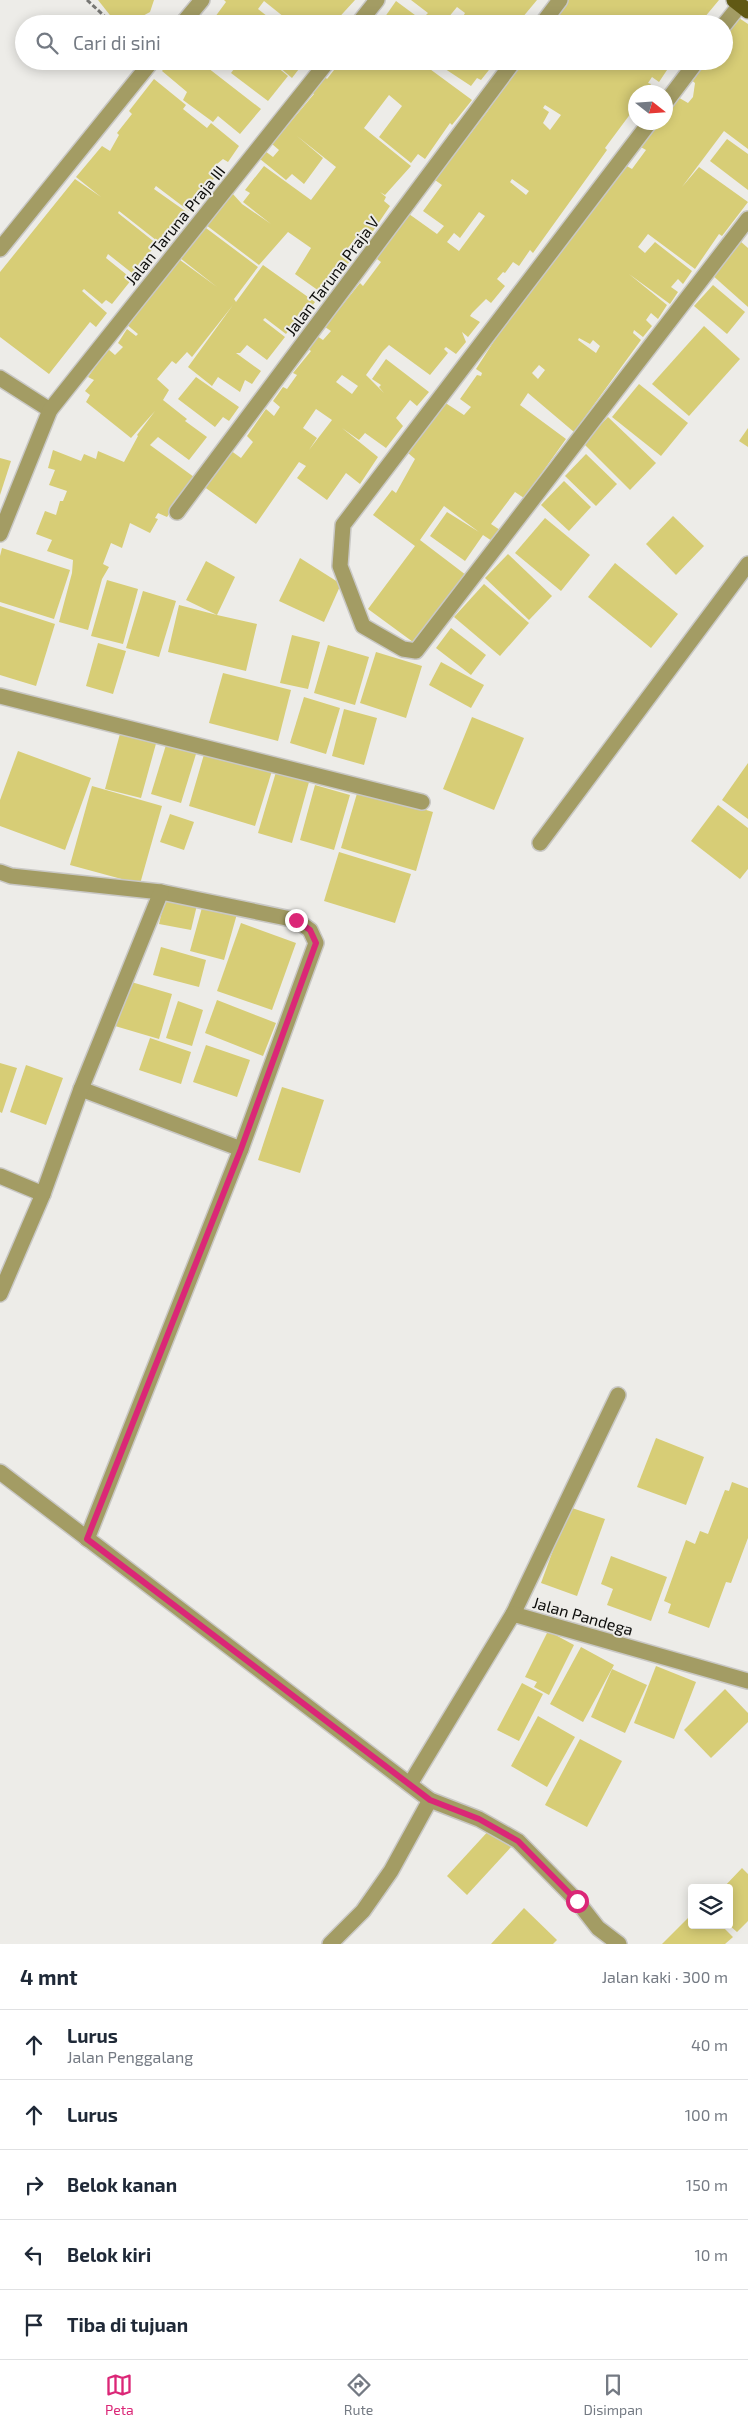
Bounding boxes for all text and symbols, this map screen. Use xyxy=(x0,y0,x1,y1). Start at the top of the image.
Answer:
search box xyxy=(15,15,733,70)
icon: search xyxy=(33,29,61,57)
text: Cari di sini xyxy=(73,31,161,54)
north arrow xyxy=(628,85,673,130)
street label: Jalan Taruna Praja III xyxy=(121,161,229,289)
street label: Jalan Taruna Praja V xyxy=(281,212,384,340)
route end xyxy=(285,909,308,932)
street label: Jalan Pandega xyxy=(531,1592,635,1639)
map controls xyxy=(688,1884,733,1929)
button: layers xyxy=(688,1884,733,1929)
route start xyxy=(566,1890,589,1913)
text: 4 mnt xyxy=(20,1964,78,1989)
text: Jalan kaki · 300 m xyxy=(602,1967,728,1986)
text: Lurus xyxy=(67,2024,118,2047)
icon: ahead xyxy=(20,2031,48,2059)
text: 40 m xyxy=(691,2035,728,2054)
text: Jalan Penggalang xyxy=(67,2047,193,2066)
icon: ahead xyxy=(20,2101,48,2129)
text: Lurus xyxy=(67,2103,118,2126)
text: 100 m xyxy=(685,2105,728,2124)
icon: right xyxy=(20,2171,48,2199)
text: Belok kanan xyxy=(67,2173,177,2196)
text: 150 m xyxy=(686,2175,728,2194)
icon: left xyxy=(20,2241,48,2269)
text: Belok kiri xyxy=(67,2243,151,2266)
text: 10 m xyxy=(694,2245,728,2264)
icon: arrive xyxy=(20,2311,48,2339)
text: Tiba di tujuan xyxy=(67,2313,188,2336)
tab: Peta xyxy=(105,2371,134,2418)
tab: Rute xyxy=(344,2371,373,2418)
tab: Disimpan xyxy=(583,2371,643,2418)

